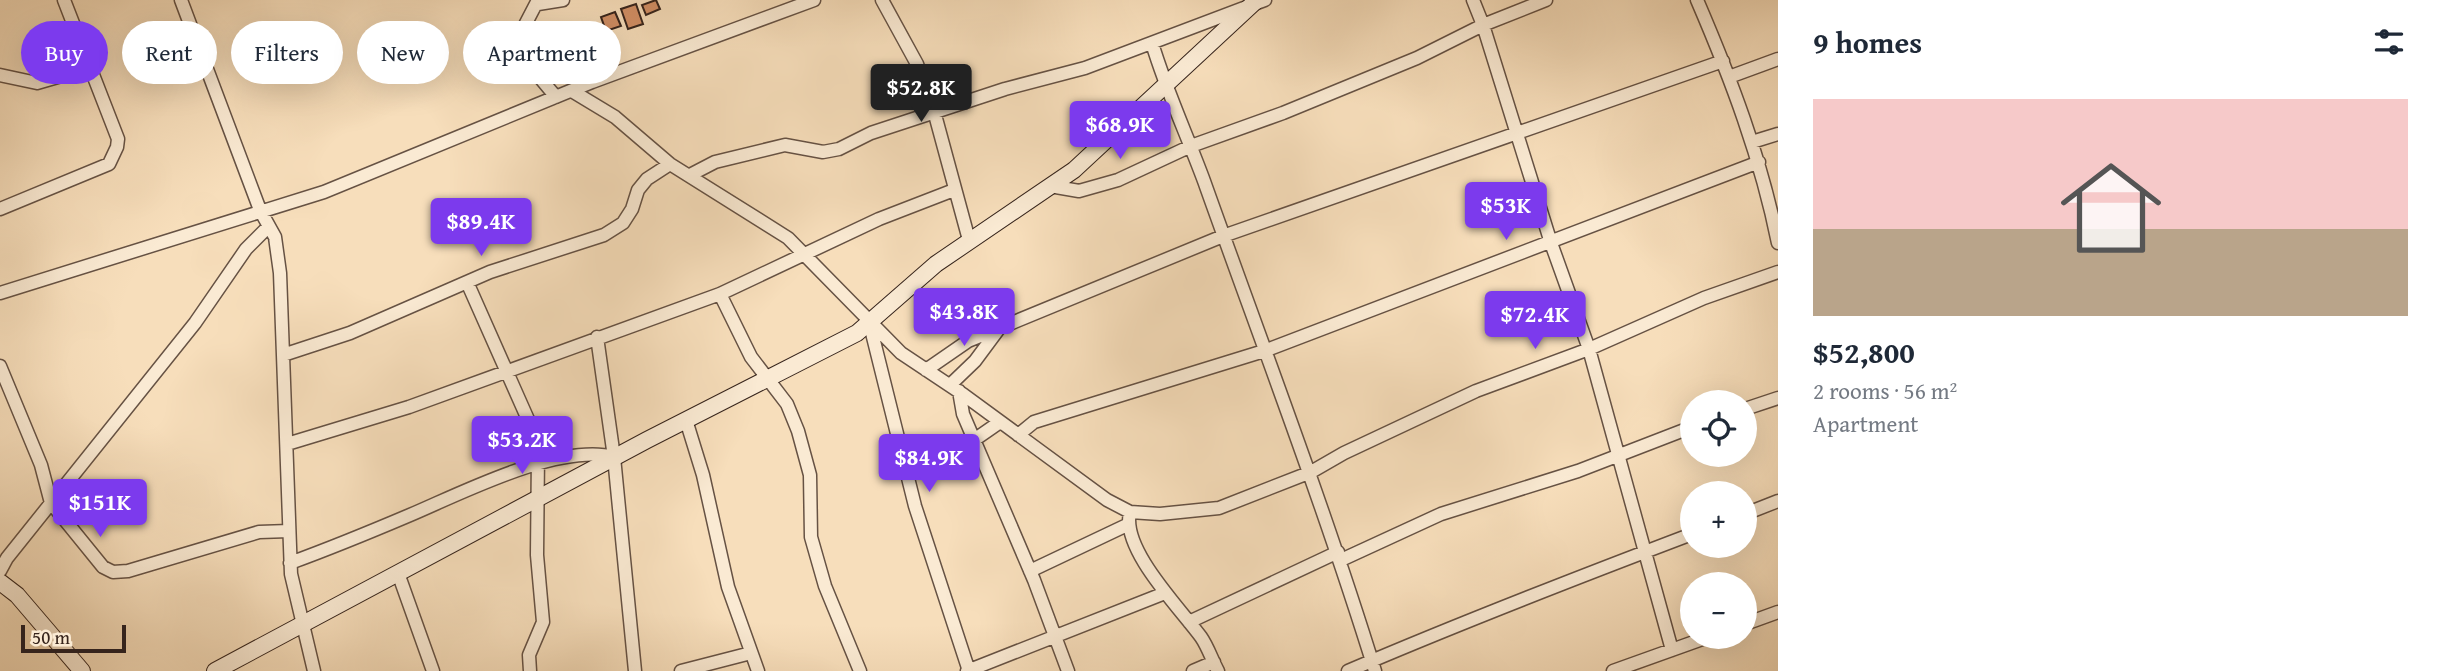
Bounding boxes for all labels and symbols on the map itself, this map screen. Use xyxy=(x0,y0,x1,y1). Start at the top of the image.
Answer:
pin: $52.8K xyxy=(864,64,978,124)
pin: $68.9K xyxy=(1063,102,1177,161)
pin: $53K xyxy=(1465,182,1547,242)
pin: $89.4K xyxy=(424,198,538,258)
pin: $43.8K xyxy=(907,288,1021,348)
pin: $72.4K xyxy=(1478,292,1592,351)
pin: $53.2K xyxy=(465,416,579,476)
pin: $84.9K xyxy=(872,434,986,494)
pin: $151K xyxy=(51,480,149,539)
scale bar xyxy=(21,622,126,654)

